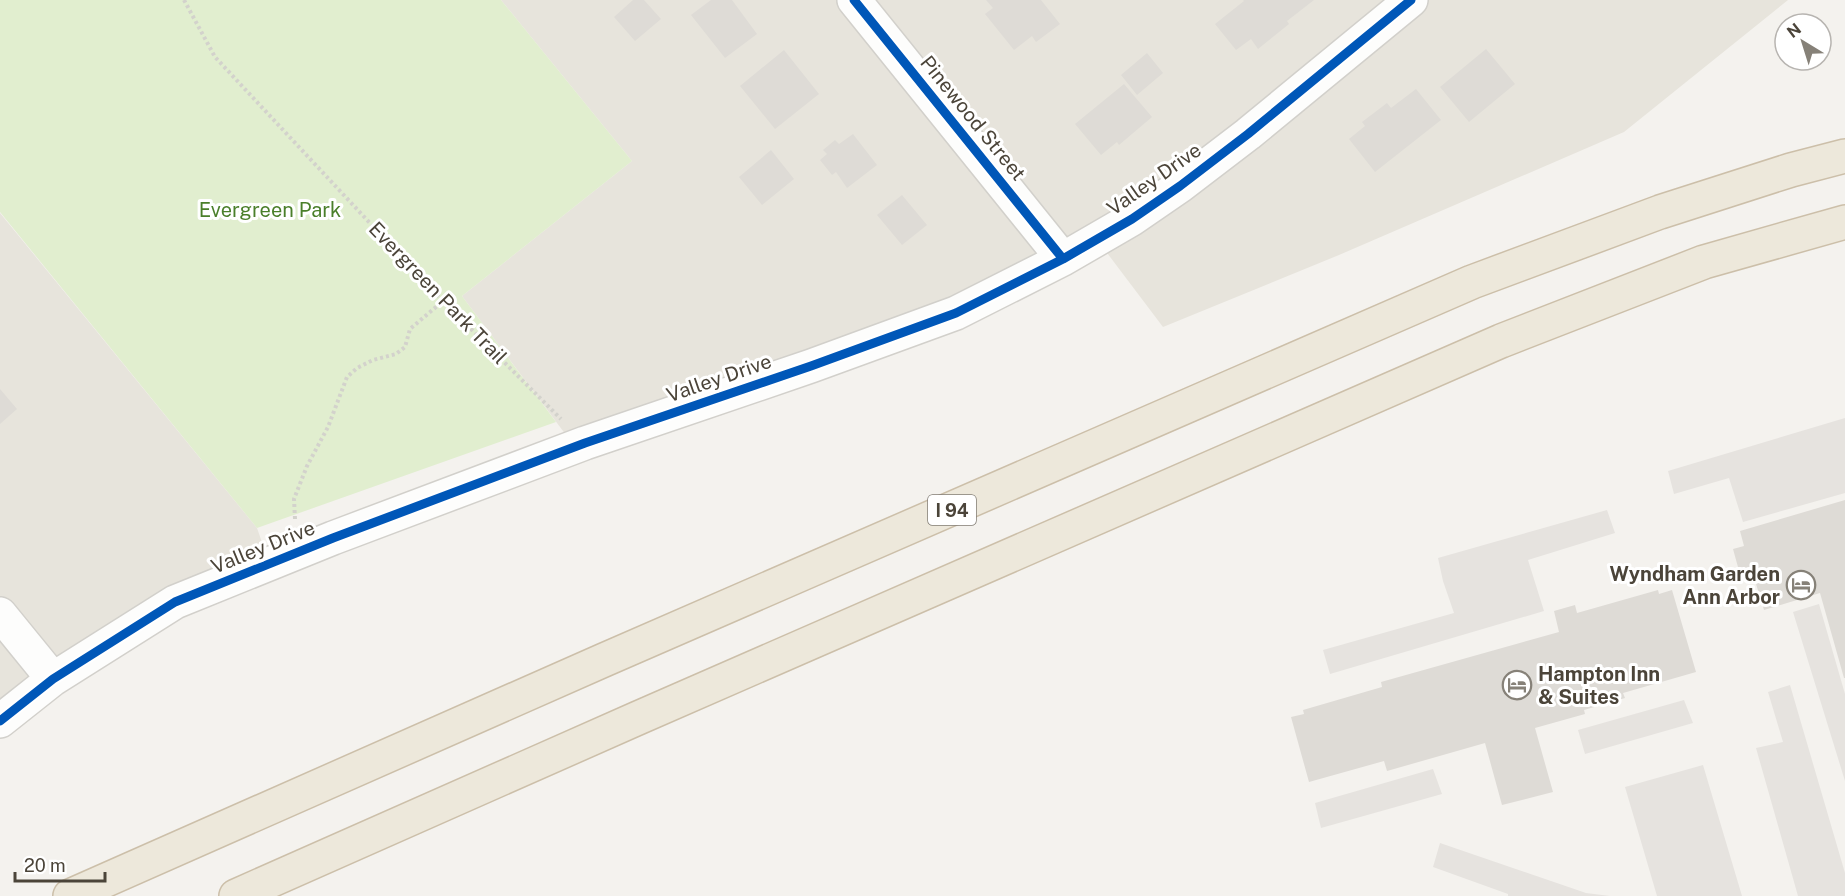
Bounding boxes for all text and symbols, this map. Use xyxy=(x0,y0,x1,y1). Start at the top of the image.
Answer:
north arrow xyxy=(1773,12,1833,72)
text: N xyxy=(1783,19,1805,42)
street label: Pinewood Street xyxy=(915,51,1031,185)
street label: Valley Drive xyxy=(1102,138,1206,220)
park label: Evergreen Park xyxy=(199,198,341,222)
street label: Evergreen Park Trail xyxy=(364,217,512,369)
street label: Valley Drive xyxy=(663,349,775,407)
road number: I 94 xyxy=(928,495,976,525)
street label: Valley Drive xyxy=(208,515,318,579)
place label: Wyndham Garden Ann Arbor xyxy=(1609,562,1780,609)
hotel icon: Wyndham Garden Ann Arbor xyxy=(1785,569,1817,601)
place label: Hampton Inn & Suites xyxy=(1538,662,1660,709)
hotel icon: Hampton Inn & Suites xyxy=(1501,669,1533,701)
scale bar xyxy=(15,845,105,883)
text: 20 m xyxy=(24,855,66,876)

